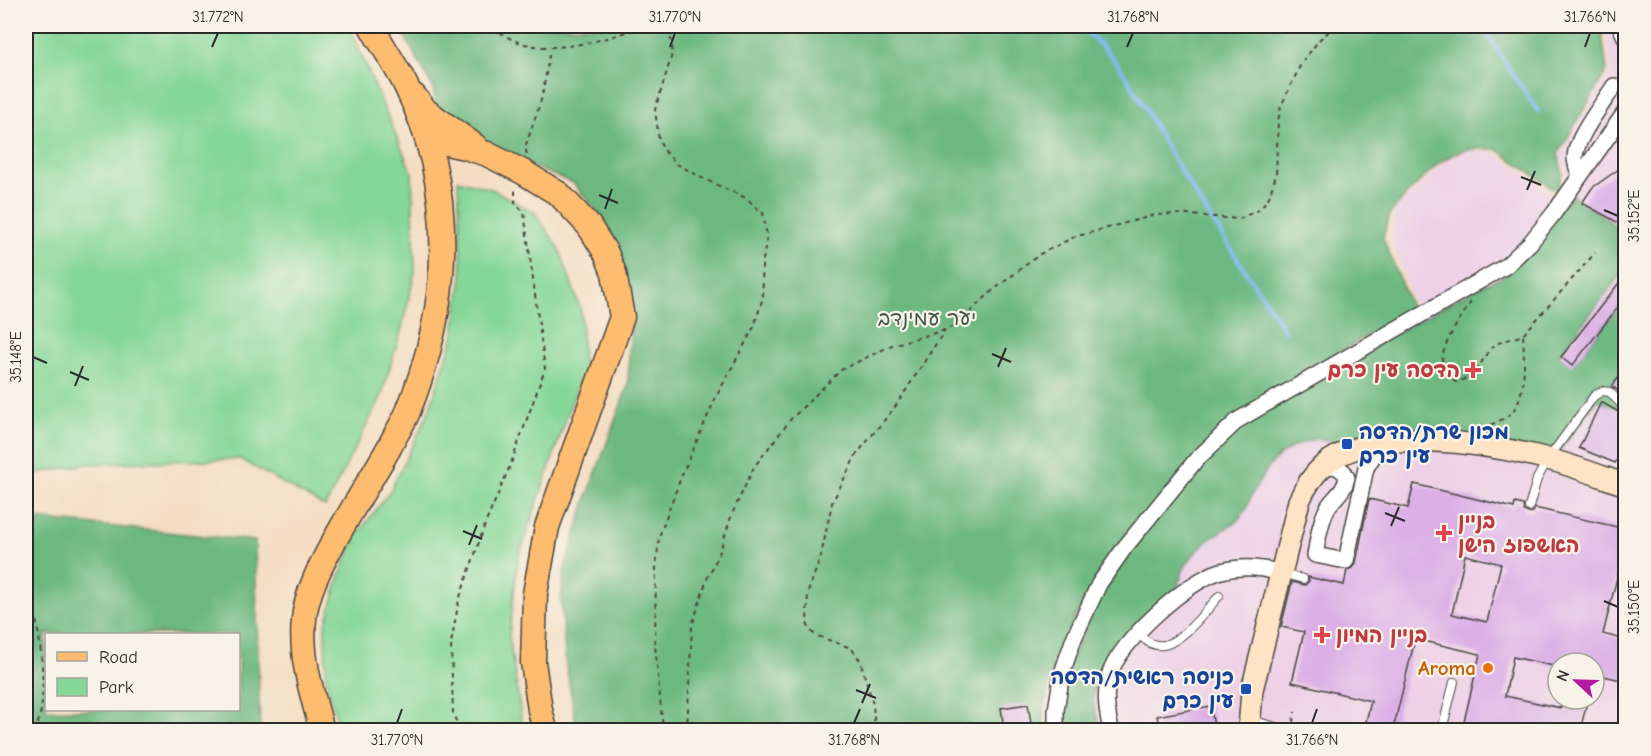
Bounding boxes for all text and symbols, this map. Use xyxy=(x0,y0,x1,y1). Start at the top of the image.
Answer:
text: 31.772°N xyxy=(192,8,244,26)
text: 31.770°N xyxy=(649,8,701,26)
text: 31.768°N xyxy=(1107,8,1159,26)
text: 31.766°N xyxy=(1564,8,1616,26)
text: 35.152°E xyxy=(1625,190,1643,242)
park label: יער עמינדב xyxy=(878,306,976,330)
text: 35.148°E xyxy=(7,331,25,383)
place label: הדסה עין כרם xyxy=(1328,358,1460,383)
marker: הדסה עין כרם xyxy=(1464,361,1482,379)
place label: מכון שרת/הדסה עין כרם xyxy=(1359,420,1509,469)
marker: מכון שרת/הדסה עין כרם xyxy=(1340,437,1354,451)
place label: בניין האשפוז הישן xyxy=(1458,509,1580,558)
marker: בניין האשפוז הישן xyxy=(1435,524,1453,542)
text: 35.150°E xyxy=(1625,580,1643,634)
place label: בניין המיון xyxy=(1336,623,1428,648)
marker: בניין המיון xyxy=(1313,626,1331,644)
legend xyxy=(45,633,240,711)
text: Road xyxy=(99,647,138,668)
north arrow xyxy=(1546,651,1606,711)
place label: Aroma xyxy=(1418,656,1476,680)
marker: Aroma xyxy=(1481,661,1495,675)
place label: כניסה ראשית/הדסה עין כרם xyxy=(1050,665,1234,714)
text: N xyxy=(1553,668,1573,684)
text: Park xyxy=(99,677,134,698)
marker: כניסה ראשית/הדסה עין כרם xyxy=(1239,682,1253,696)
text: 31.770°N xyxy=(371,731,423,749)
text: 31.768°N xyxy=(828,731,880,749)
text: 31.766°N xyxy=(1286,731,1338,749)

